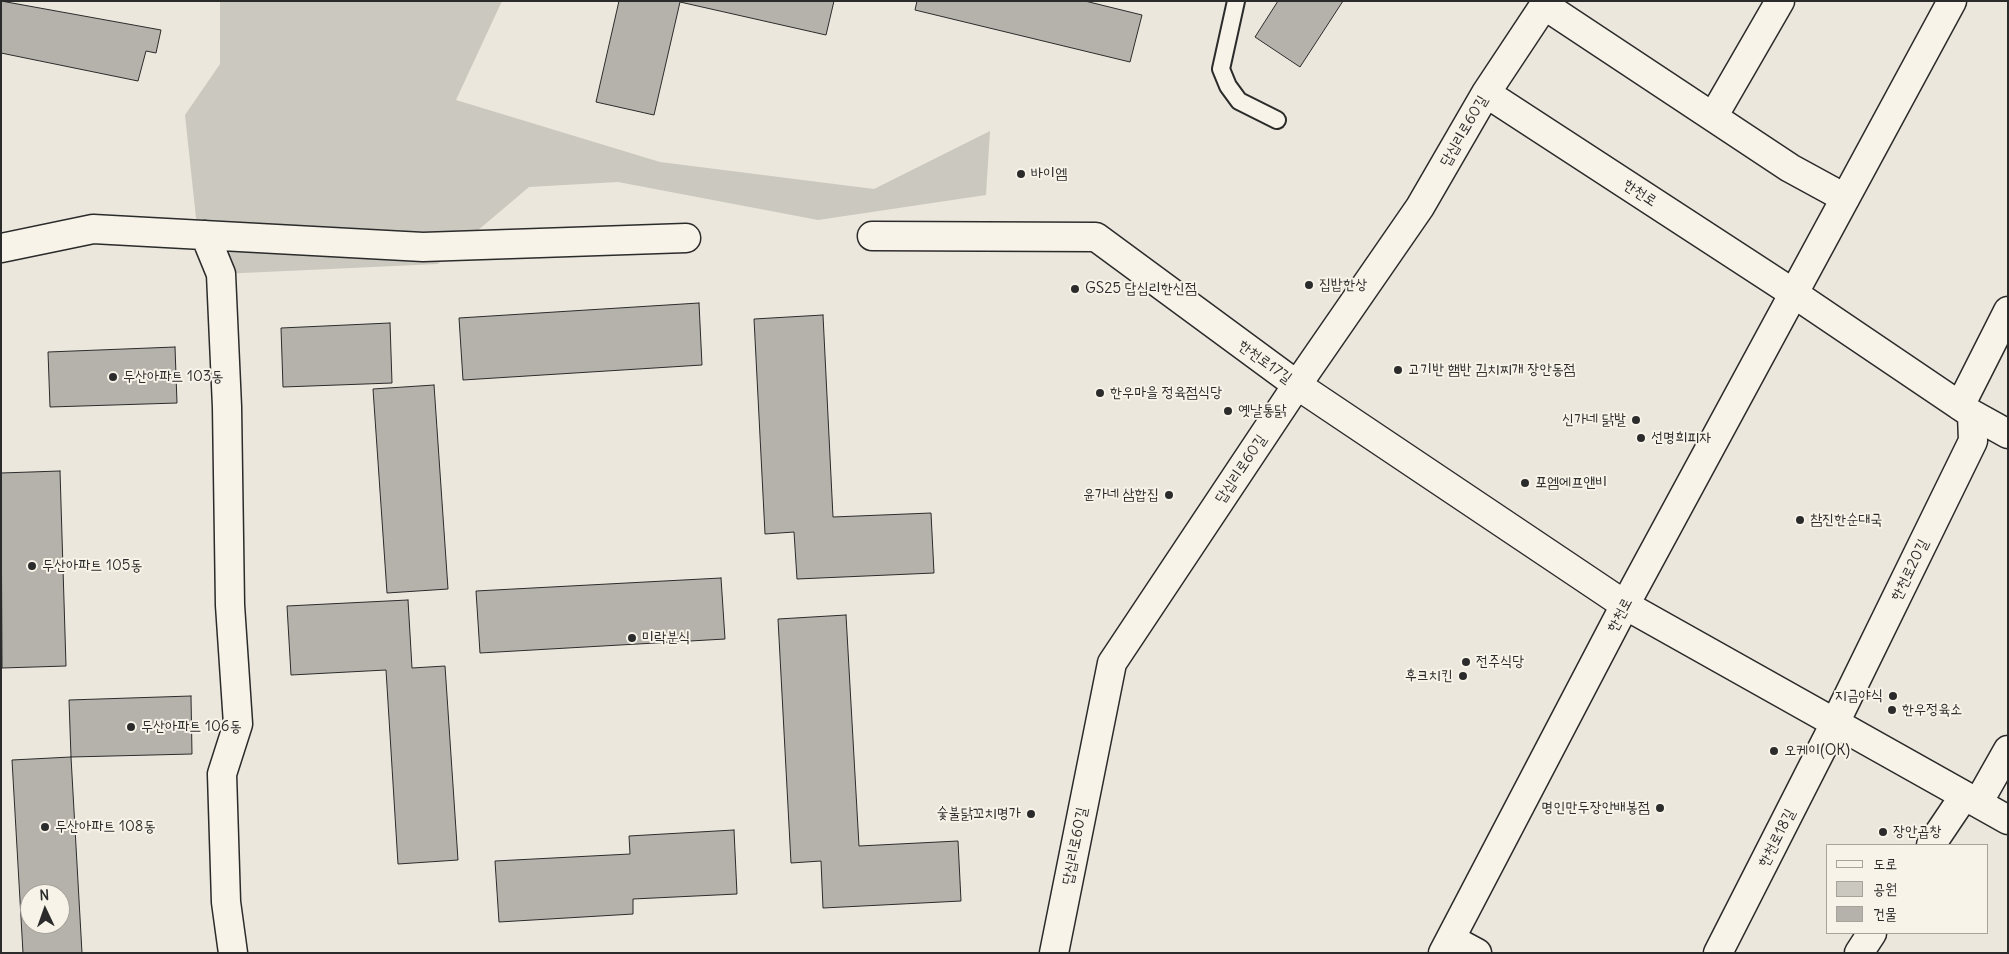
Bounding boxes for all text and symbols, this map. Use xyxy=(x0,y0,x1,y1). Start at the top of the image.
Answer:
street label: 답십리로60길 xyxy=(1436,92,1492,170)
place label: 바이엠 xyxy=(1031,165,1067,183)
marker: 바이엠 xyxy=(1015,168,1027,180)
street label: 한천로 xyxy=(1620,176,1660,210)
place label: 집밥한상 xyxy=(1319,276,1367,294)
marker: 집밥한상 xyxy=(1303,279,1315,291)
place label: GS25 답십리한신점 xyxy=(1085,280,1197,298)
marker: GS25 답십리한신점 xyxy=(1069,283,1081,295)
street label: 한천로17길 xyxy=(1235,337,1295,387)
place label: 고기반 햄반 김치찌개 장안동점 xyxy=(1408,361,1576,379)
marker: 고기반 햄반 김치찌개 장안동점 xyxy=(1392,364,1404,376)
place label: 두산아파트 103동 xyxy=(123,368,223,386)
marker: 두산아파트 103동 xyxy=(107,371,119,383)
place label: 한우마을 정육점식당 xyxy=(1110,384,1222,402)
marker: 한우마을 정육점식당 xyxy=(1094,387,1106,399)
place label: 옛날통닭 xyxy=(1238,402,1286,420)
marker: 옛날통닭 xyxy=(1222,405,1234,417)
place label: 신가네 닭발 xyxy=(1562,411,1626,429)
marker: 신가네 닭발 xyxy=(1630,414,1642,426)
place label: 선명희피자 xyxy=(1651,429,1711,447)
street label: 답십리로60길 xyxy=(1211,431,1271,507)
marker: 선명희피자 xyxy=(1635,432,1647,444)
place label: 포엠에프앤비 xyxy=(1535,474,1607,492)
marker: 포엠에프앤비 xyxy=(1519,477,1531,489)
place label: 윤가네 삼합집 xyxy=(1083,486,1159,504)
marker: 윤가네 삼합집 xyxy=(1163,489,1175,501)
place label: 참진한순대국 xyxy=(1810,511,1882,529)
marker: 참진한순대국 xyxy=(1794,514,1806,526)
street label: 한천로20길 xyxy=(1887,536,1933,604)
place label: 두산아파트 105동 xyxy=(42,557,142,575)
marker: 두산아파트 105동 xyxy=(26,560,38,572)
street label: 한천로 xyxy=(1604,595,1636,635)
place label: 미락분식 xyxy=(642,629,690,647)
marker: 미락분식 xyxy=(626,632,638,644)
place label: 전주식당 xyxy=(1476,653,1524,671)
marker: 전주식당 xyxy=(1460,656,1472,668)
place label: 후크치킨 xyxy=(1405,667,1453,685)
marker: 후크치킨 xyxy=(1457,670,1469,682)
place label: 지금야식 xyxy=(1835,687,1883,705)
marker: 지금야식 xyxy=(1887,690,1899,702)
place label: 한우정육소 xyxy=(1902,701,1962,719)
marker: 한우정육소 xyxy=(1886,704,1898,716)
place label: 두산아파트 106동 xyxy=(141,718,241,736)
marker: 두산아파트 106동 xyxy=(125,721,137,733)
place label: 오케이(OK) xyxy=(1784,742,1850,760)
marker: 오케이(OK) xyxy=(1768,745,1780,757)
place label: 명인만두장안배봉점 xyxy=(1541,799,1650,817)
marker: 명인만두장안배봉점 xyxy=(1654,802,1666,814)
place label: 숯불닭꼬치명가 xyxy=(937,805,1021,823)
street label: 답십리로60길 xyxy=(1059,806,1091,886)
street label: 한천로18길 xyxy=(1755,806,1799,870)
marker: 숯불닭꼬치명가 xyxy=(1025,808,1037,820)
place label: 두산아파트 108동 xyxy=(55,818,155,836)
marker: 두산아파트 108동 xyxy=(39,821,51,833)
place label: 장안곱창 xyxy=(1893,823,1941,841)
marker: 장안곱창 xyxy=(1877,826,1889,838)
legend xyxy=(1826,844,1989,934)
text: 도로 xyxy=(1873,854,1897,873)
text: 공원 xyxy=(1873,879,1897,898)
north arrow xyxy=(20,884,70,934)
text: N xyxy=(39,886,50,904)
text: 건물 xyxy=(1873,904,1897,923)

